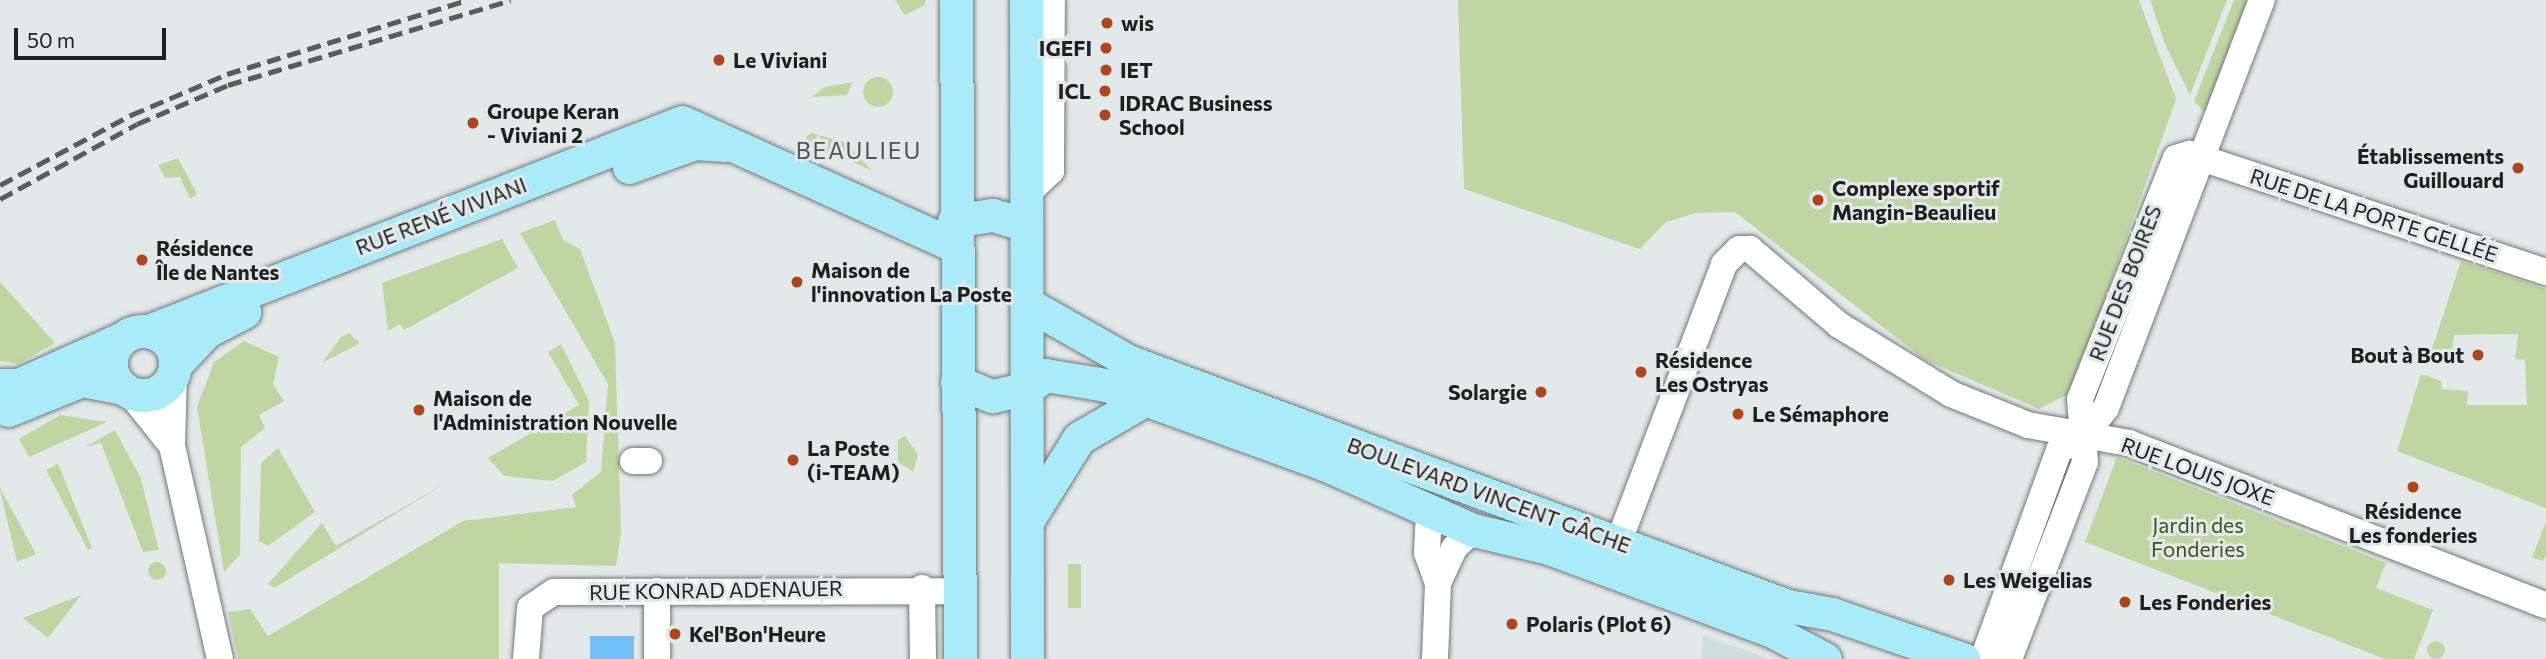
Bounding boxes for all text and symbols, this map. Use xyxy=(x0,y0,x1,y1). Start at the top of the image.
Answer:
place label: wis xyxy=(1121,10,1154,36)
scale bar xyxy=(18,14,170,58)
marker: wis xyxy=(1099,15,1115,31)
text: 50 m xyxy=(27,27,75,52)
place label: IGEFI xyxy=(1039,35,1092,61)
marker: IGEFI xyxy=(1098,40,1114,56)
place label: Le Viviani xyxy=(733,47,827,73)
marker: Le Viviani xyxy=(711,52,727,68)
place label: IET xyxy=(1120,57,1153,83)
marker: IET xyxy=(1098,62,1114,78)
place label: ICL xyxy=(1058,78,1091,104)
marker: ICL xyxy=(1097,83,1113,99)
place label: IDRAC Business School xyxy=(1119,90,1273,140)
place label: Groupe Keran - Viviani 2 xyxy=(487,98,619,148)
marker: IDRAC Business School xyxy=(1097,107,1113,123)
marker: Groupe Keran - Viviani 2 xyxy=(465,115,481,131)
district label: BEAULIEU xyxy=(797,136,921,164)
place label: Établissements Guillouard xyxy=(2357,143,2504,193)
marker: Établissements Guillouard xyxy=(2510,160,2526,176)
street label: RUE DE LA PORTE GELLÉE xyxy=(2247,163,2501,267)
street label: RUE RENÉ VIVIANI xyxy=(352,172,530,260)
place label: Complexe sportif Mangin-Beaulieu xyxy=(1832,175,2000,225)
marker: Complexe sportif Mangin-Beaulieu xyxy=(1810,192,1826,208)
street label: RUE DES BOIRES xyxy=(2084,201,2166,365)
place label: Résidence Île de Nantes xyxy=(156,235,279,285)
marker: Résidence Île de Nantes xyxy=(134,252,150,268)
place label: Maison de l'innovation La Poste xyxy=(811,257,1012,307)
marker: Maison de l'innovation La Poste xyxy=(789,274,805,290)
place label: Bout à Bout xyxy=(2350,342,2464,368)
place label: Résidence Les Ostryas xyxy=(1655,347,1769,397)
marker: Bout à Bout xyxy=(2470,347,2486,363)
marker: Résidence Les Ostryas xyxy=(1633,364,1649,380)
place label: Solargie xyxy=(1448,379,1527,405)
marker: Solargie xyxy=(1533,384,1549,400)
place label: Maison de l'Administration Nouvelle xyxy=(433,385,677,435)
place label: Le Sémaphore xyxy=(1752,401,1889,427)
marker: Maison de l'Administration Nouvelle xyxy=(411,402,427,418)
marker: Le Sémaphore xyxy=(1730,406,1746,422)
street label: BOULEVARD VINCENT GÂCHE xyxy=(1344,432,1634,558)
street label: RUE LOUIS JOXE xyxy=(2118,432,2278,510)
place label: La Poste (i-TEAM) xyxy=(807,435,900,485)
marker: La Poste (i-TEAM) xyxy=(785,452,801,468)
marker: Résidence Les fonderies xyxy=(2405,479,2421,495)
place label: Résidence Les fonderies xyxy=(2349,498,2477,548)
park label: Jardin des Fonderies xyxy=(2151,512,2245,562)
place label: Les Weigelias xyxy=(1963,567,2092,593)
marker: Les Weigelias xyxy=(1941,572,1957,588)
street label: RUE KONRAD ADENAUER xyxy=(589,575,843,605)
place label: Les Fonderies xyxy=(2139,589,2271,615)
marker: Les Fonderies xyxy=(2117,594,2133,610)
place label: Polaris (Plot 6) xyxy=(1526,611,1671,637)
marker: Polaris (Plot 6) xyxy=(1504,616,1520,632)
place label: Kel'Bon'Heure xyxy=(689,621,826,647)
marker: Kel'Bon'Heure xyxy=(667,626,683,642)

